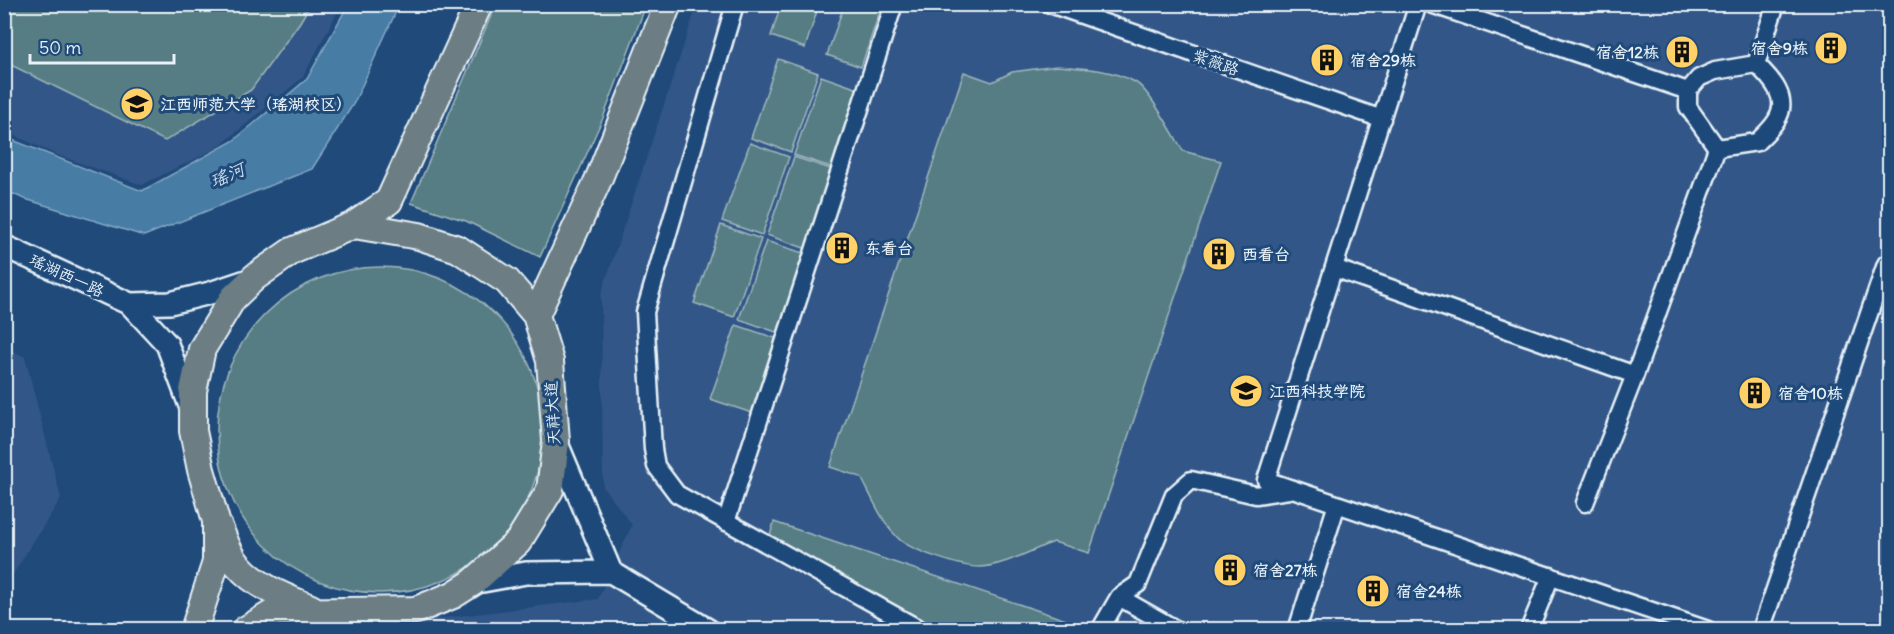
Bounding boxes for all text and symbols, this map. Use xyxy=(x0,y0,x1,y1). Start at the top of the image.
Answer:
scale bar xyxy=(30,27,174,65)
building icon: 宿舍9栋 xyxy=(1813,30,1849,66)
building icon: 宿舍12栋 xyxy=(1664,34,1700,70)
text: 50 m xyxy=(39,36,81,59)
place label: 宿舍9栋 xyxy=(1751,38,1808,58)
building icon: 宿舍29栋 xyxy=(1309,42,1345,78)
place label: 宿舍12栋 xyxy=(1596,42,1659,62)
street label: 紫薇路 xyxy=(1190,45,1242,79)
place label: 宿舍29栋 xyxy=(1350,50,1416,70)
school or university icon: 江西师范大学（瑶湖校区） xyxy=(119,86,155,122)
place label: 江西师范大学（瑶湖校区） xyxy=(160,94,352,114)
water label: 瑶河 xyxy=(206,156,251,193)
building icon: 东看台 xyxy=(824,230,860,266)
building icon: 西看台 xyxy=(1201,236,1237,272)
place label: 东看台 xyxy=(865,238,913,258)
place label: 西看台 xyxy=(1242,244,1290,264)
street label: 瑶湖西一路 xyxy=(27,249,107,301)
school or university icon: 江西科技学院 xyxy=(1228,373,1264,409)
building icon: 宿舍10栋 xyxy=(1737,375,1773,411)
street label: 天祥大道 xyxy=(540,381,564,445)
place label: 江西科技学院 xyxy=(1269,381,1365,401)
place label: 宿舍10栋 xyxy=(1778,383,1843,403)
building icon: 宿舍27栋 xyxy=(1212,552,1248,588)
place label: 宿舍27栋 xyxy=(1253,560,1318,580)
building icon: 宿舍24栋 xyxy=(1355,573,1391,609)
place label: 宿舍24栋 xyxy=(1396,581,1462,601)

